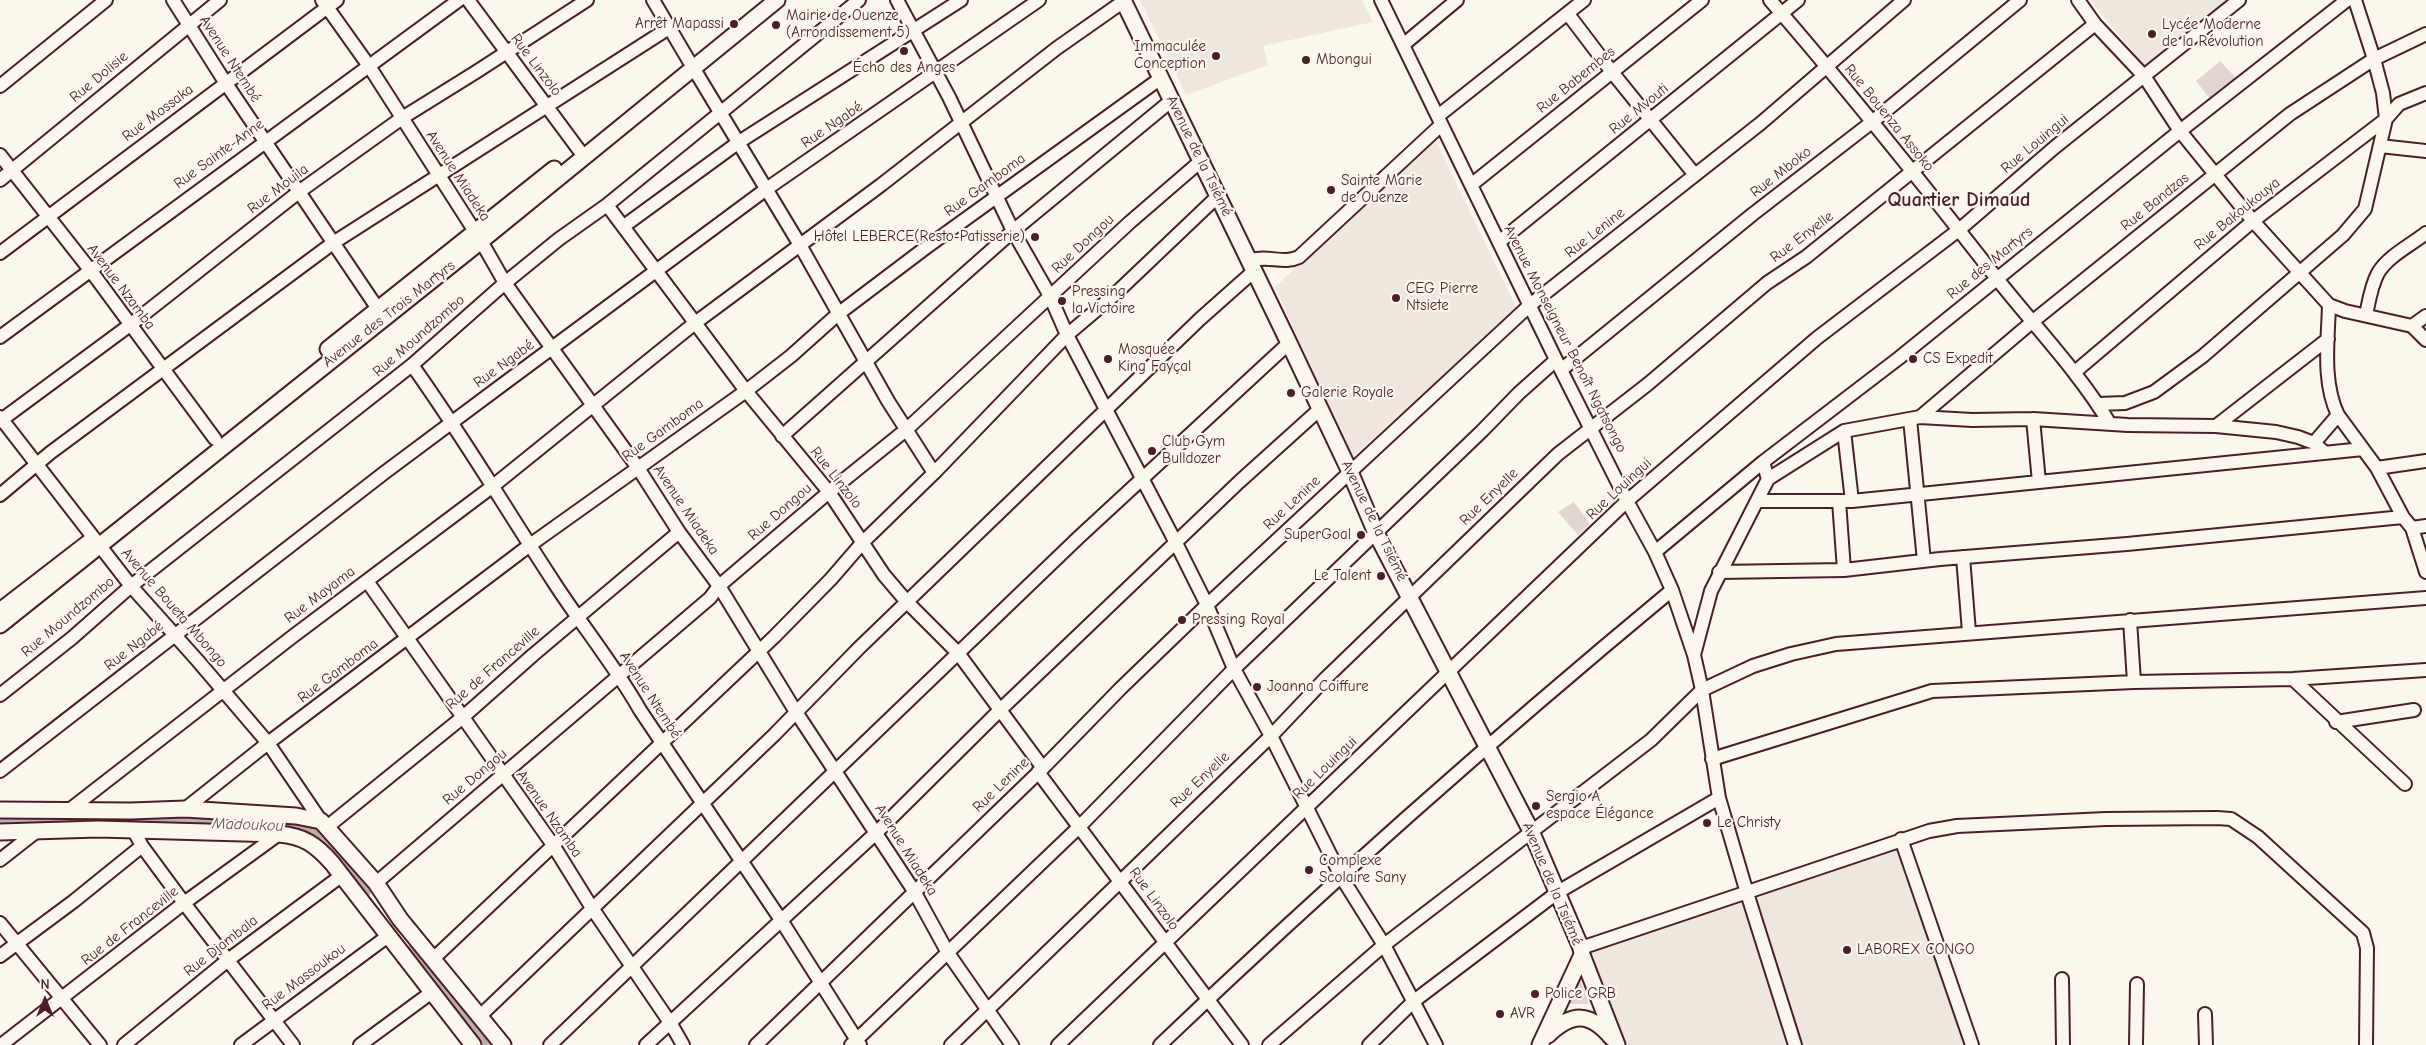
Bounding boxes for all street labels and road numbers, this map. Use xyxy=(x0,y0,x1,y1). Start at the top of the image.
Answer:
street label: Avenue Ntembé xyxy=(195,12,265,106)
street label: Rue Linzolo xyxy=(507,30,565,100)
street label: Rue Babembes xyxy=(1533,43,1619,117)
street label: Rue Dolisie xyxy=(66,47,132,107)
street label: Rue Bouenza Assoko xyxy=(1840,61,1938,175)
street label: Rue Mossaka xyxy=(119,80,197,146)
street label: Rue Mvouti xyxy=(1606,80,1672,138)
street label: Avenue de la Tsiémé xyxy=(1162,93,1236,219)
street label: Rue Ngabé xyxy=(798,98,866,152)
street label: Rue Louingui xyxy=(1998,111,2072,177)
street label: Rue Sainte-Anne xyxy=(170,115,268,193)
street label: Avenue Miadeka xyxy=(422,127,494,225)
street label: Rue Mboko xyxy=(1747,143,1815,201)
street label: Rue Gamboma xyxy=(941,149,1029,221)
street label: Rue Mouila xyxy=(244,160,312,218)
street label: Rue Bandzas xyxy=(2117,169,2193,235)
street label: Rue Bakoukouya xyxy=(2190,174,2284,254)
street label: Rue Lenine xyxy=(1561,204,1629,262)
street label: Rue Enyelle xyxy=(1767,207,1837,267)
street label: Rue Dongou xyxy=(1048,211,1118,277)
street label: Avenue Monseigneur Benoît Ngatsongo xyxy=(1500,222,1630,456)
street label: Rue des Martyrs xyxy=(1943,223,2037,303)
street label: Avenue Nzamba xyxy=(83,241,159,333)
street label: Avenue des Trois Martyrs xyxy=(319,257,459,371)
street label: Rue Moundzombo xyxy=(369,291,469,381)
street label: Rue Ngabé xyxy=(470,336,538,392)
street label: Rue Gamboma xyxy=(619,394,707,466)
street label: Rue Linzolo xyxy=(806,443,866,513)
street label: Rue Louingui xyxy=(1583,454,1655,524)
street label: Avenue de la Tsiémé xyxy=(1337,458,1411,584)
street label: Avenue Miadeka xyxy=(649,462,723,558)
street label: Rue Enyelle xyxy=(1456,465,1522,529)
street label: Rue Lenine xyxy=(1260,472,1324,534)
street label: Rue Dongou xyxy=(745,480,815,544)
street label: Avenue Boueta Mbongo xyxy=(117,545,231,671)
street label: Rue Mayama xyxy=(281,563,359,627)
street label: Rue Moundzombo xyxy=(18,573,118,661)
street label: Rue Ngabé xyxy=(101,617,167,675)
street label: Rue de Franceville xyxy=(442,622,544,714)
street label: Rue Gamboma xyxy=(294,635,382,707)
street label: Avenue Ntembé xyxy=(615,648,685,742)
street label: Rue Louingui xyxy=(1289,733,1361,803)
street label: Rue Dongou xyxy=(439,745,511,809)
street label: Rue Enyelle xyxy=(1167,748,1233,812)
street label: Rue Lenine xyxy=(969,754,1033,816)
street label: Avenue Nzamba xyxy=(512,767,586,861)
street label: Avenue Miadeka xyxy=(871,801,941,899)
street label: Avenue de la Tsiémé xyxy=(1518,820,1586,948)
street label: Rue Linzolo xyxy=(1125,864,1183,934)
street label: Rue de Franceville xyxy=(78,882,182,970)
street label: Rue Djambala xyxy=(180,911,262,981)
street label: Rue Massoukou xyxy=(259,940,349,1014)

